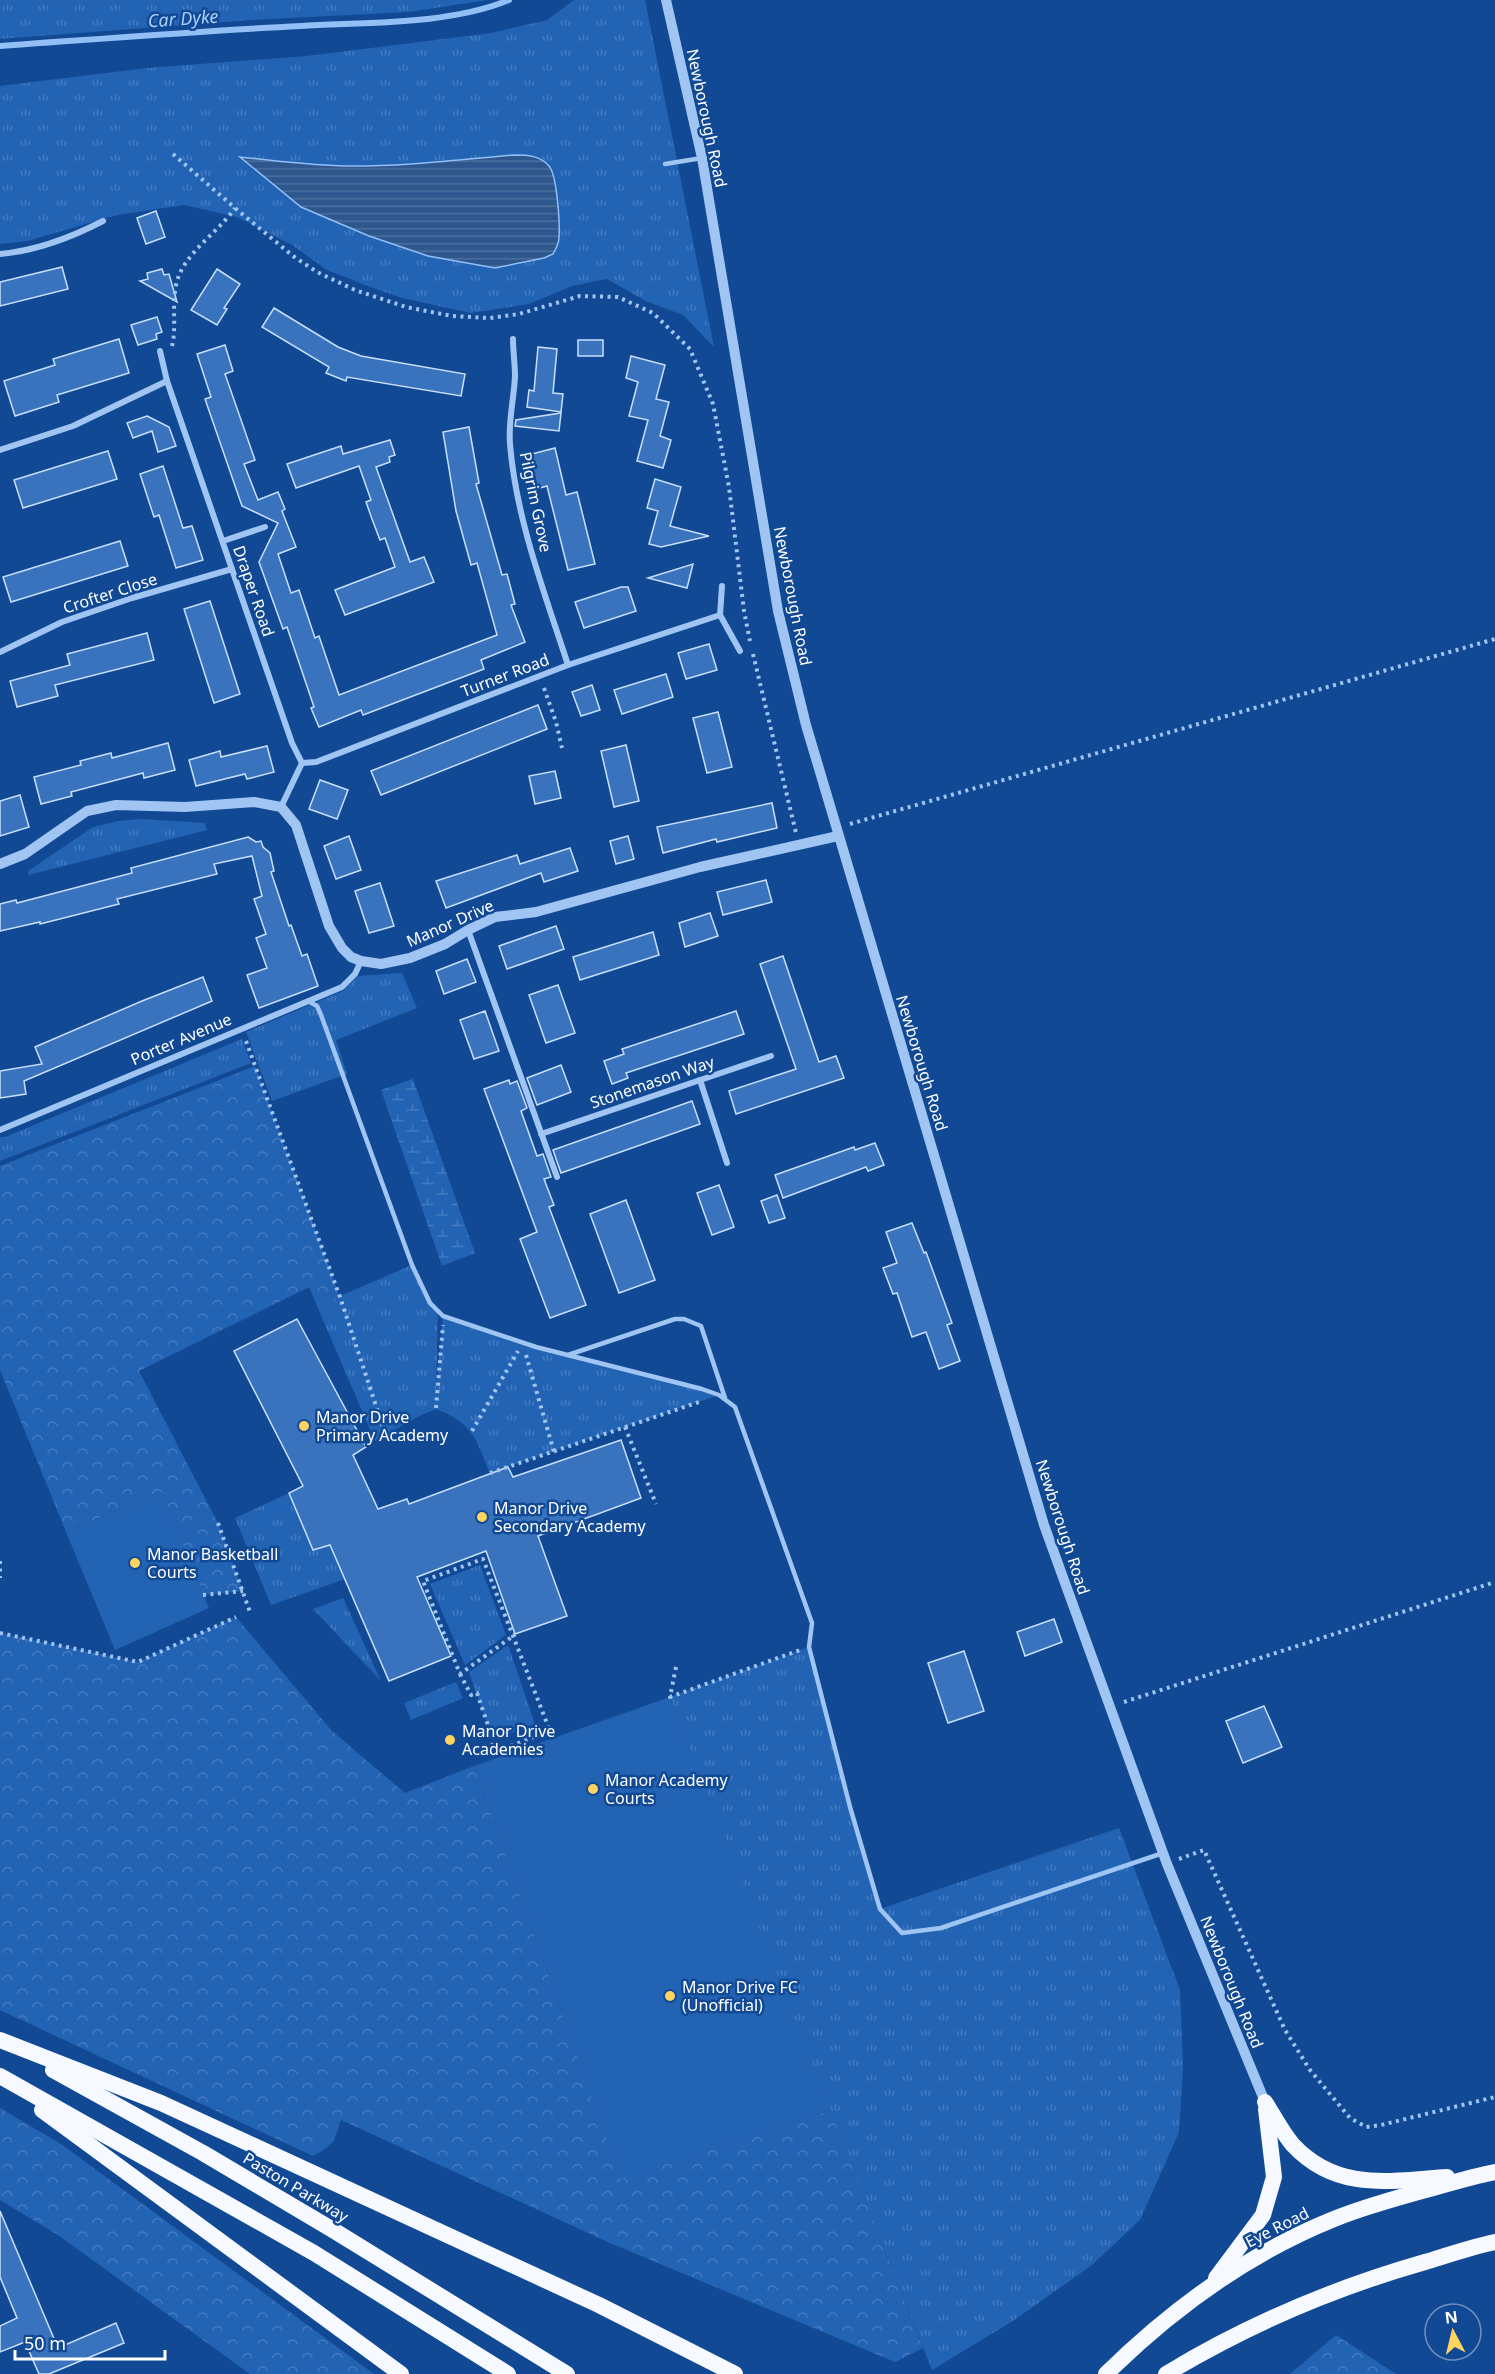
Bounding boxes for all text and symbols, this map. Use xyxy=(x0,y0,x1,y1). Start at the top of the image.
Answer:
water label: Car Dyke xyxy=(147,4,219,32)
street label: Newborough Road xyxy=(682,47,732,189)
street label: Pilgrim Grove xyxy=(515,450,557,554)
street label: Newborough Road xyxy=(769,525,817,667)
street label: Draper Road xyxy=(228,542,280,640)
street label: Crofter Close xyxy=(60,567,160,619)
street label: Turner Road xyxy=(458,648,552,702)
street label: Manor Drive xyxy=(403,894,497,952)
street label: Newborough Road xyxy=(891,992,953,1134)
street label: Porter Avenue xyxy=(127,1008,235,1070)
street label: Stonemason Way xyxy=(587,1050,718,1114)
place label: Manor Drive Primary Academy xyxy=(316,1406,449,1446)
marker: Manor Drive Primary Academy xyxy=(297,1419,311,1433)
street label: Newborough Road xyxy=(1031,1456,1095,1598)
place label: Manor Drive Secondary Academy xyxy=(494,1497,647,1537)
marker: Manor Drive Secondary Academy xyxy=(475,1510,489,1524)
place label: Manor Basketball Courts xyxy=(147,1543,278,1583)
marker: Manor Basketball Courts xyxy=(128,1556,142,1570)
place label: Manor Drive Academies xyxy=(462,1720,555,1760)
marker: Manor Drive Academies xyxy=(443,1733,457,1747)
place label: Manor Academy Courts xyxy=(605,1769,729,1809)
marker: Manor Academy Courts xyxy=(586,1782,600,1796)
street label: Newborough Road xyxy=(1195,1912,1269,2052)
place label: Manor Drive FC (Unofficial) xyxy=(682,1976,798,2016)
marker: Manor Drive FC (Unofficial) xyxy=(663,1989,677,2003)
street label: Paston Parkway xyxy=(239,2147,354,2228)
street label: Eye Road xyxy=(1241,2202,1313,2252)
north arrow xyxy=(1423,2302,1483,2362)
text: N xyxy=(1443,2305,1459,2329)
scale bar xyxy=(15,2323,165,2361)
text: 50 m xyxy=(24,2331,66,2355)

